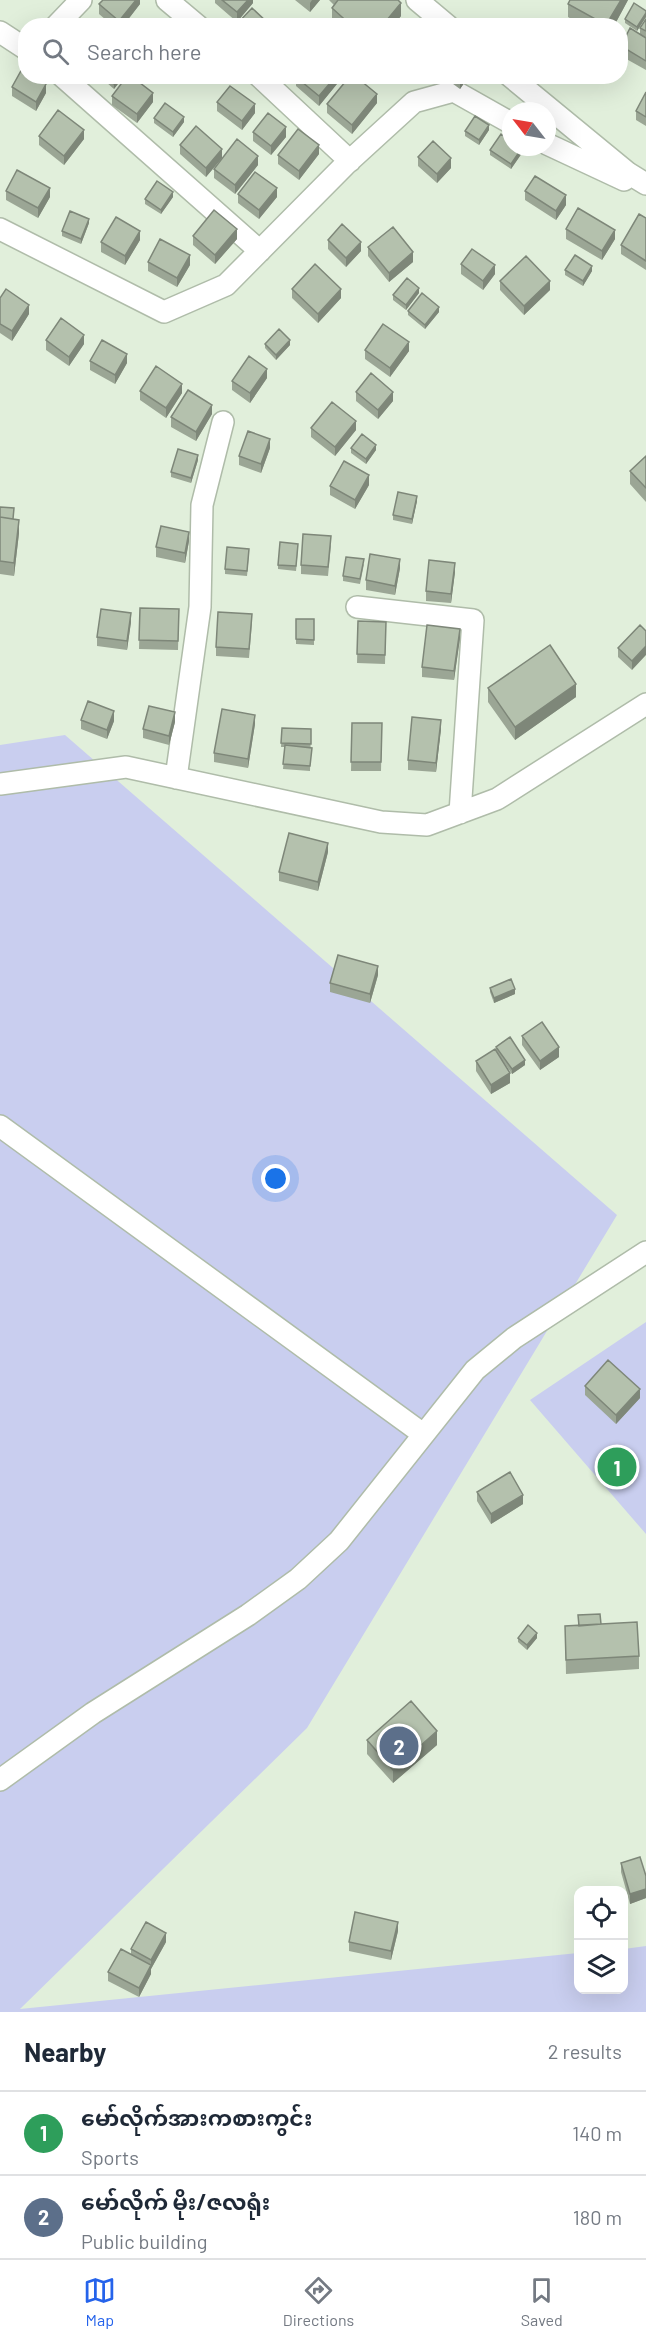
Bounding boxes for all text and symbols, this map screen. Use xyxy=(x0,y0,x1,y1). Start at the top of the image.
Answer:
search box xyxy=(18,18,628,84)
icon: search xyxy=(39,35,72,68)
text: Search here xyxy=(87,38,201,64)
north arrow xyxy=(502,102,556,156)
your location xyxy=(261,1164,290,1193)
pin: 1 xyxy=(598,1444,636,1490)
pin: 2 xyxy=(380,1724,418,1768)
map controls xyxy=(574,1886,628,1994)
button: locate xyxy=(574,1886,628,1940)
button: layers xyxy=(574,1940,628,1994)
text: Nearby xyxy=(24,2036,106,2067)
text: 2 results xyxy=(548,2039,622,2063)
text: မော်လိုက်အားကစားကွင်း xyxy=(81,2104,312,2130)
text: 1 xyxy=(40,2121,47,2145)
text: 140 m xyxy=(572,2121,622,2145)
text: Sports xyxy=(81,2145,139,2169)
text: မော်လိုက် မိုး/ဇလရုံး xyxy=(81,2188,270,2214)
text: 2 xyxy=(38,2205,49,2229)
text: 180 m xyxy=(573,2205,622,2229)
text: Public building xyxy=(81,2229,207,2253)
tab: Map xyxy=(83,2274,116,2329)
tab: Directions xyxy=(283,2274,354,2329)
tab: Saved xyxy=(521,2274,563,2329)

